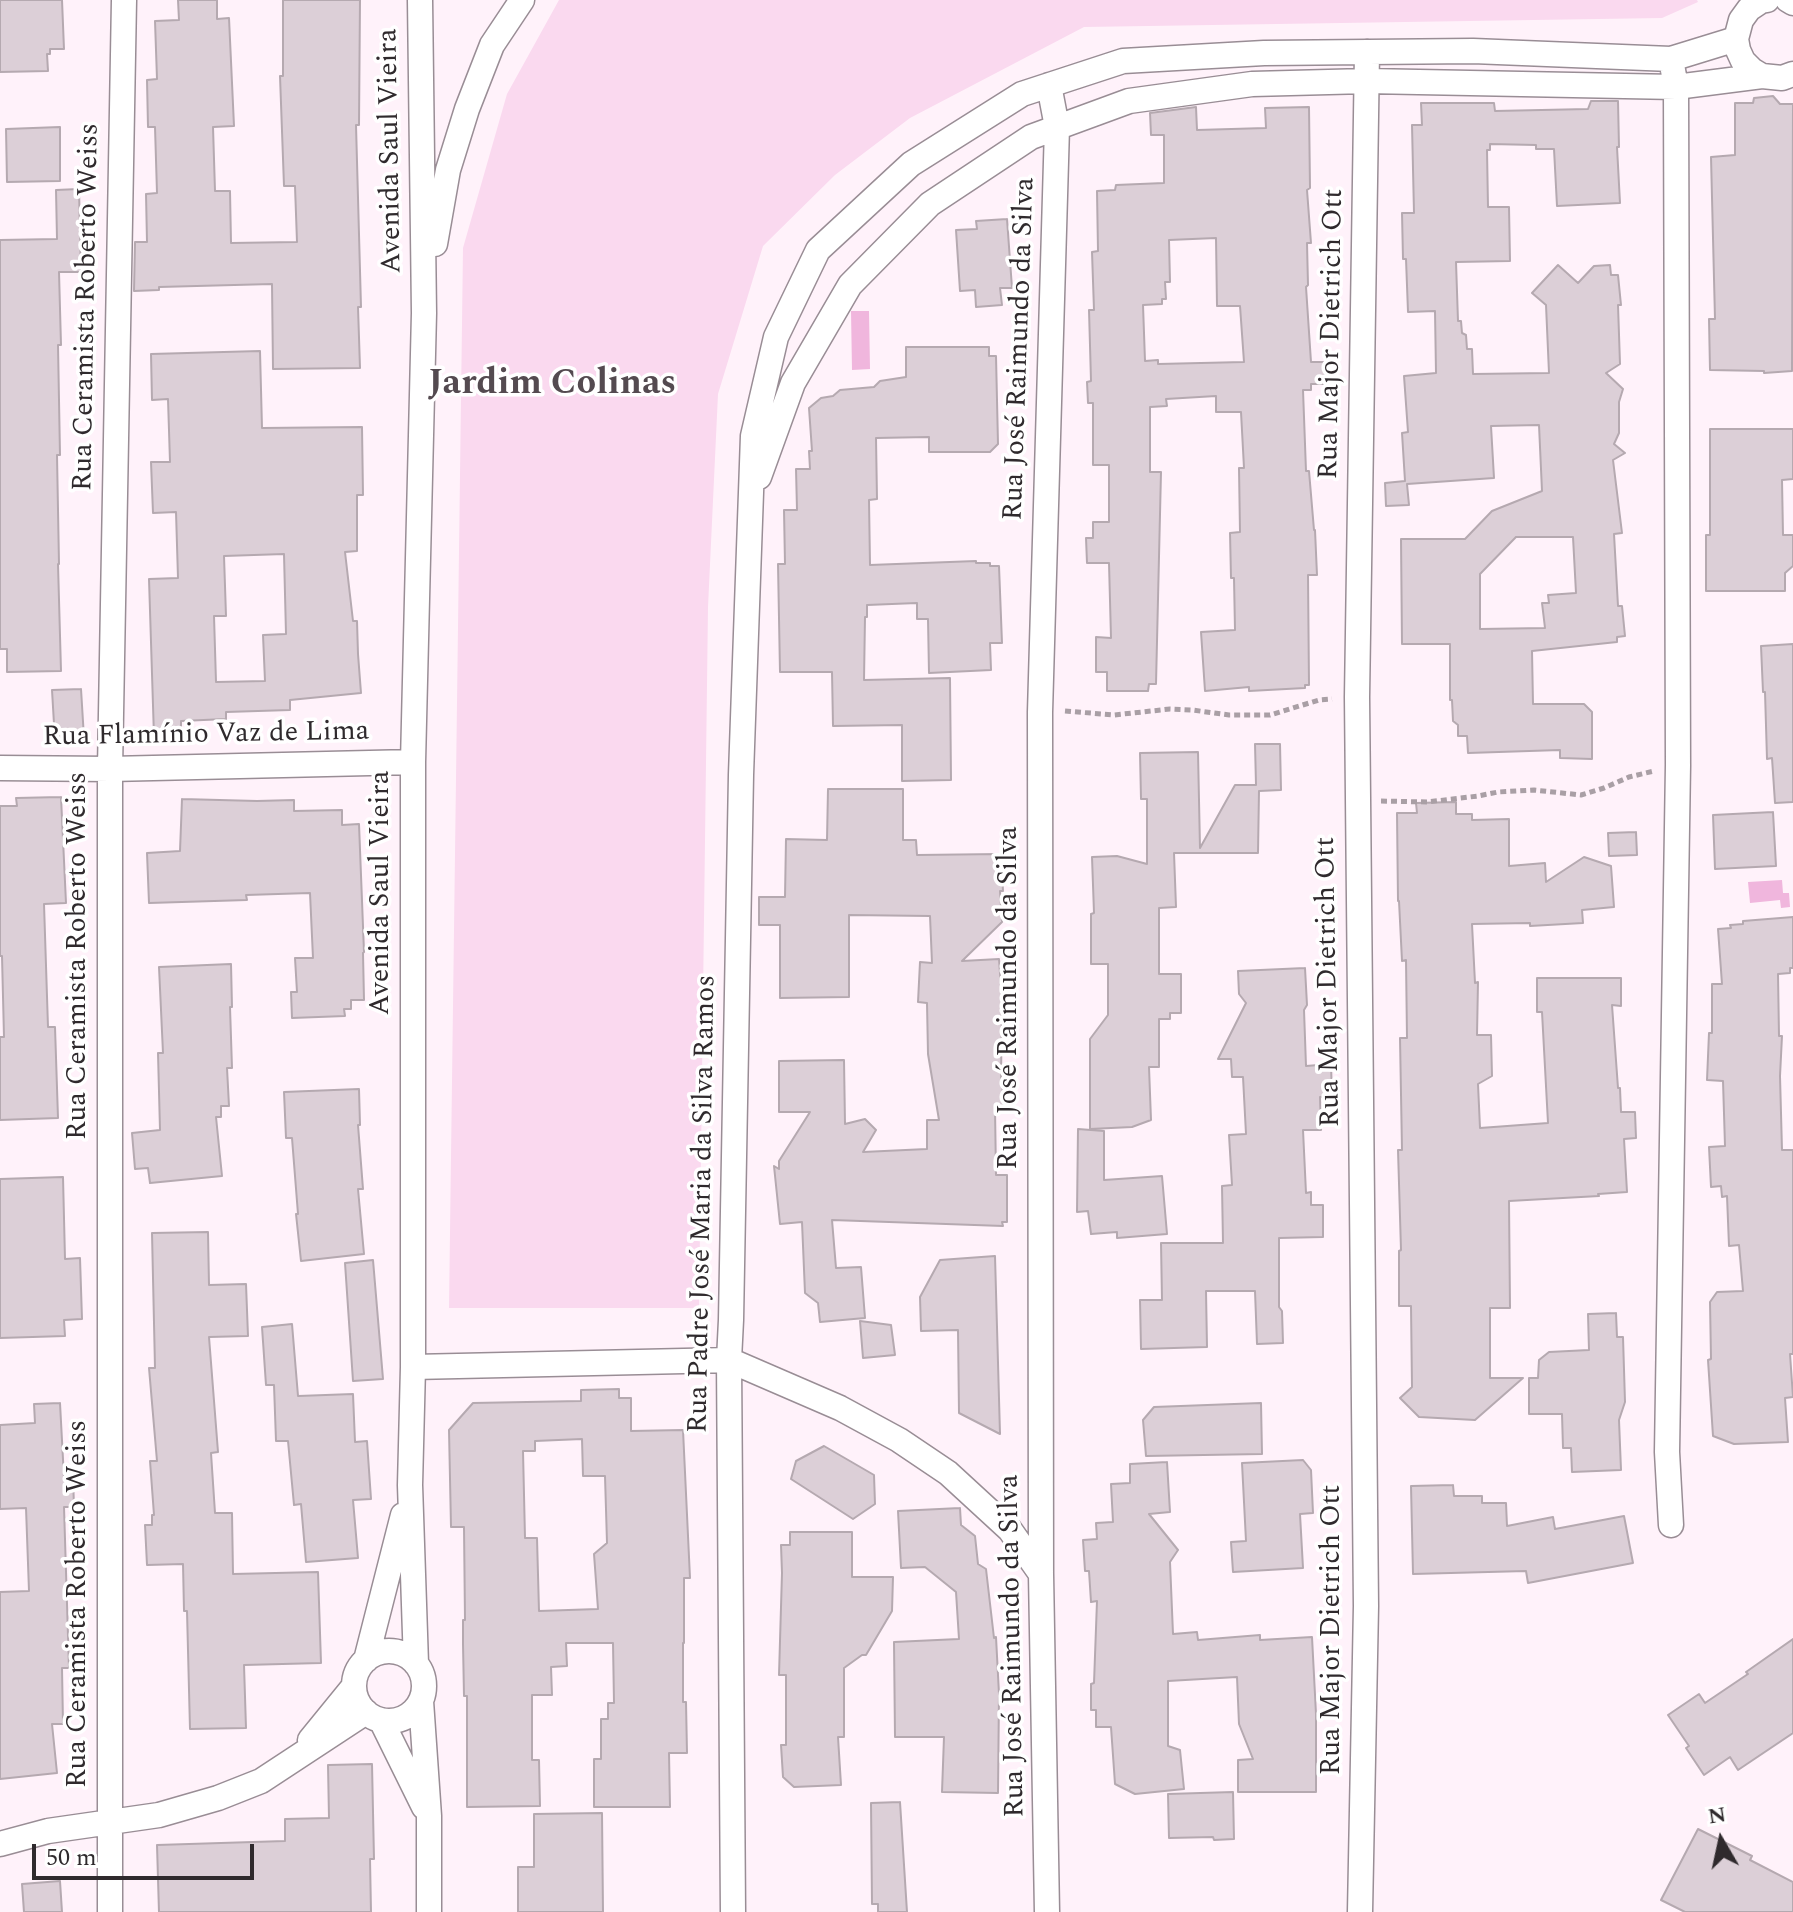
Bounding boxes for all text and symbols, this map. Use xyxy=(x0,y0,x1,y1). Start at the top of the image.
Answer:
street label: Avenida Saul Vieira xyxy=(373,28,411,274)
street label: Rua Ceramista Roberto Weiss xyxy=(68,123,108,491)
street label: Rua José Raimundo da Silva xyxy=(998,177,1044,521)
street label: Rua Major Dietrich Ott xyxy=(1314,188,1352,480)
district label: Jardim Colinas xyxy=(428,364,676,408)
street label: Rua Flamínio Vaz de Lima xyxy=(42,716,370,756)
street label: Avenida Saul Vieira xyxy=(366,770,400,1016)
street label: Rua Ceramista Roberto Weiss xyxy=(63,772,97,1140)
street label: Rua José Raimundo da Silva xyxy=(994,826,1028,1170)
street label: Rua Major Dietrich Ott xyxy=(1311,836,1349,1128)
street label: Rua Padre José Maria da Silva Ramos xyxy=(683,974,725,1434)
street label: Rua Ceramista Roberto Weiss xyxy=(63,1420,97,1788)
street label: Rua José Raimundo da Silva xyxy=(994,1474,1034,1818)
street label: Rua Major Dietrich Ott xyxy=(1317,1485,1351,1775)
text: N xyxy=(1706,1798,1729,1834)
north arrow xyxy=(1681,1800,1761,1880)
scale bar xyxy=(36,1828,258,1878)
text: 50 m xyxy=(46,1840,97,1876)

